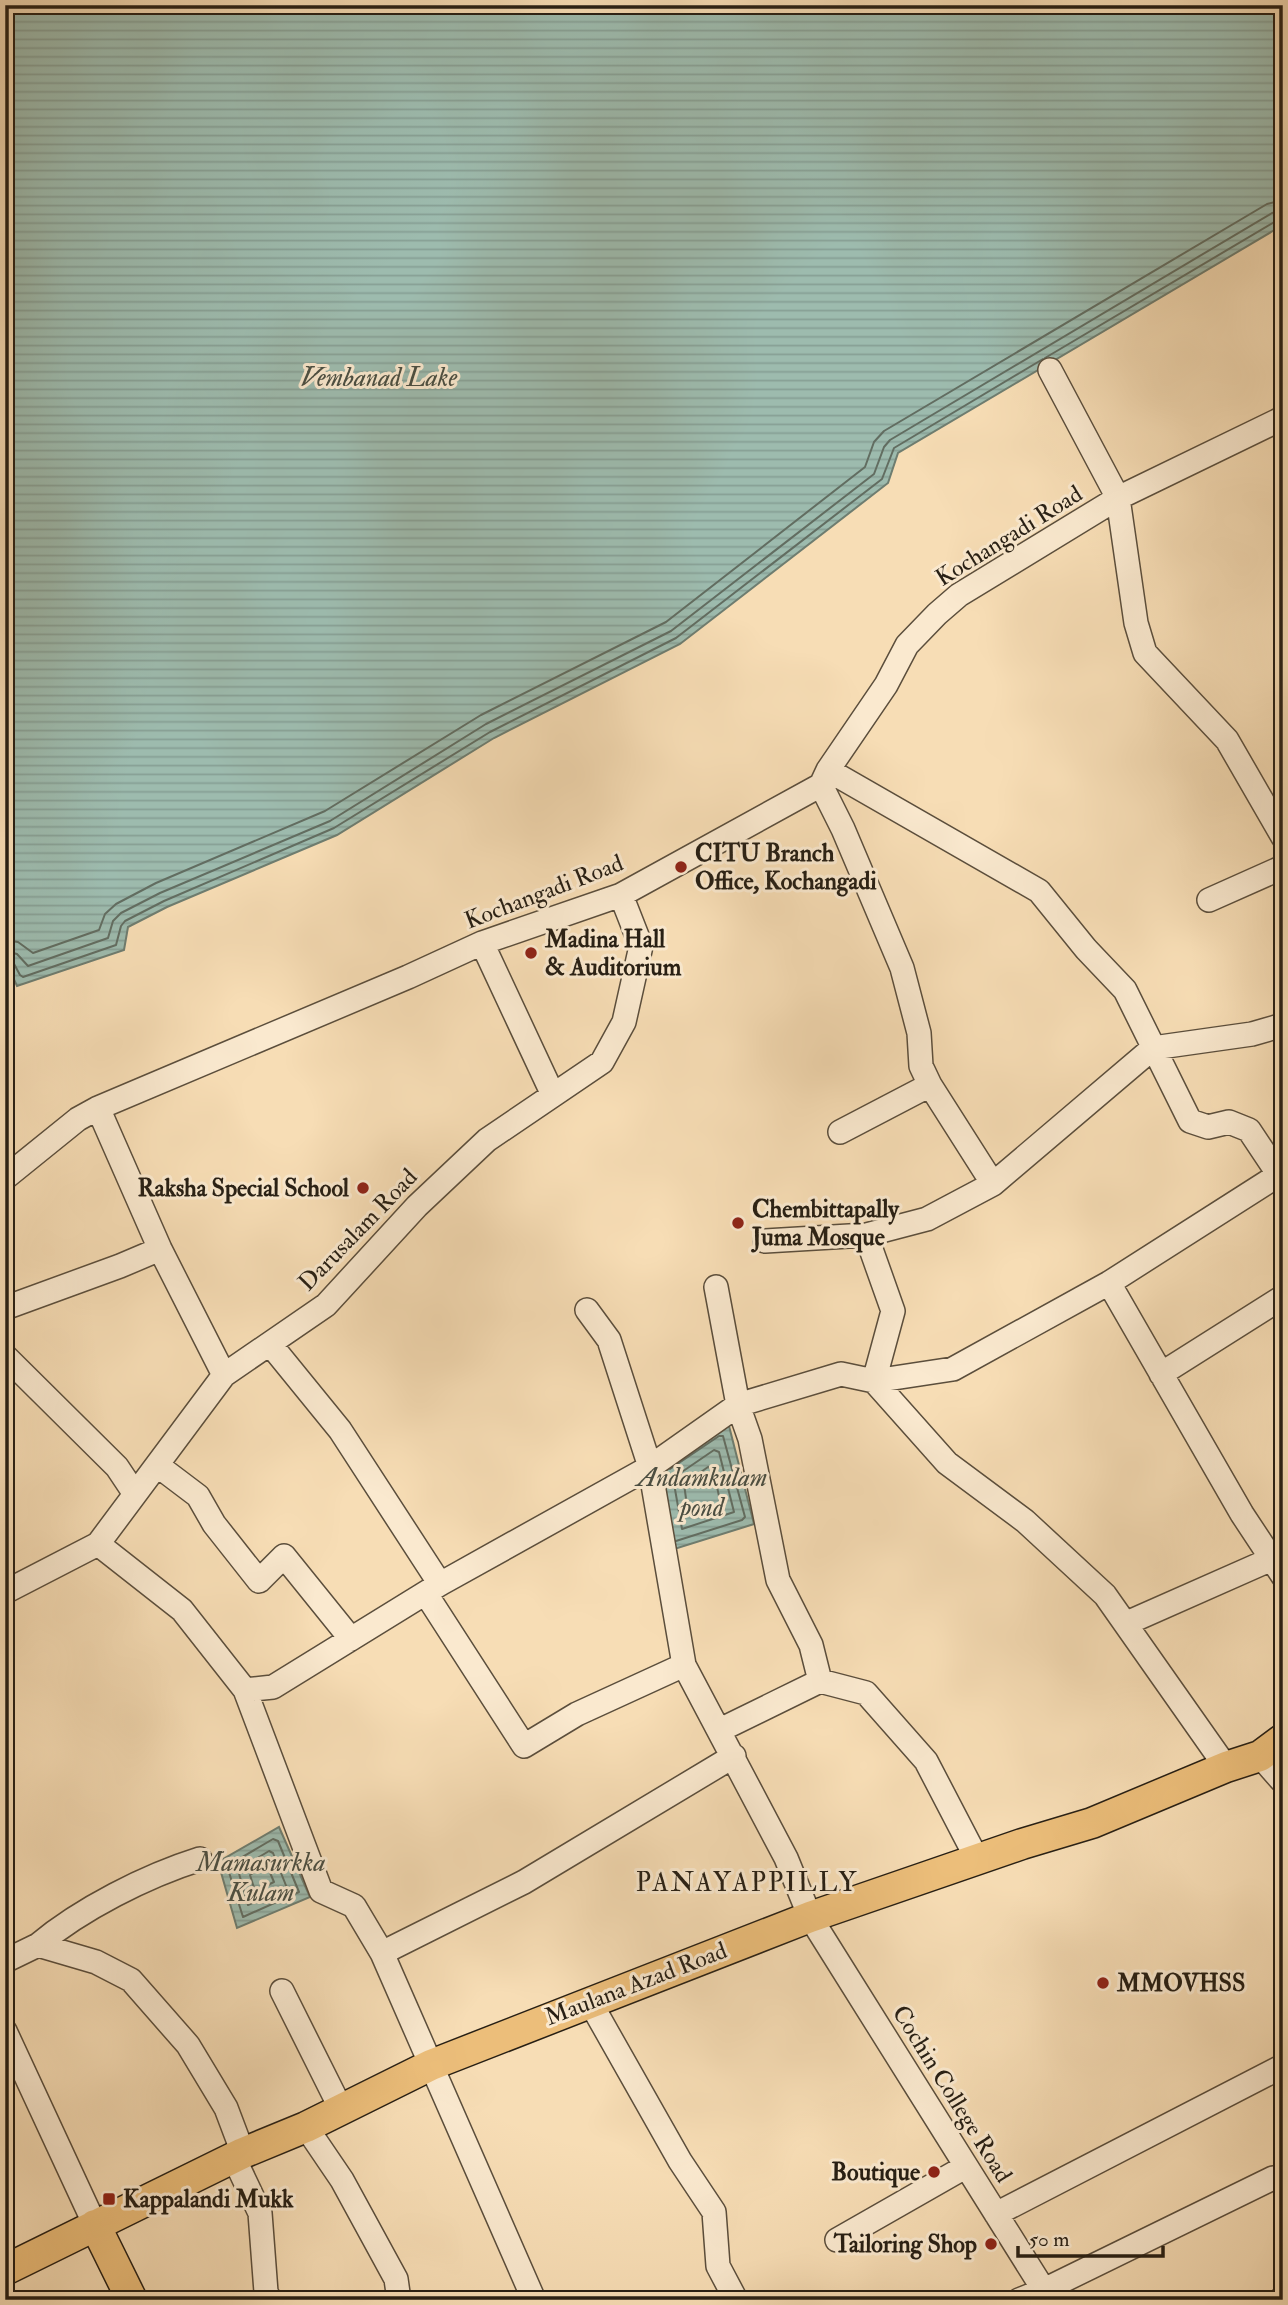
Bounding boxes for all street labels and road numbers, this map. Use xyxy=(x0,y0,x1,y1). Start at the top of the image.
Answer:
street label: Kochangadi Road xyxy=(930,478,1088,594)
street label: Kochangadi Road xyxy=(460,847,628,936)
street label: Darusalam Road xyxy=(292,1162,424,1298)
street label: Maulana Azad Road xyxy=(541,1935,732,2033)
street label: Cochin College Road xyxy=(885,1999,1019,2189)

